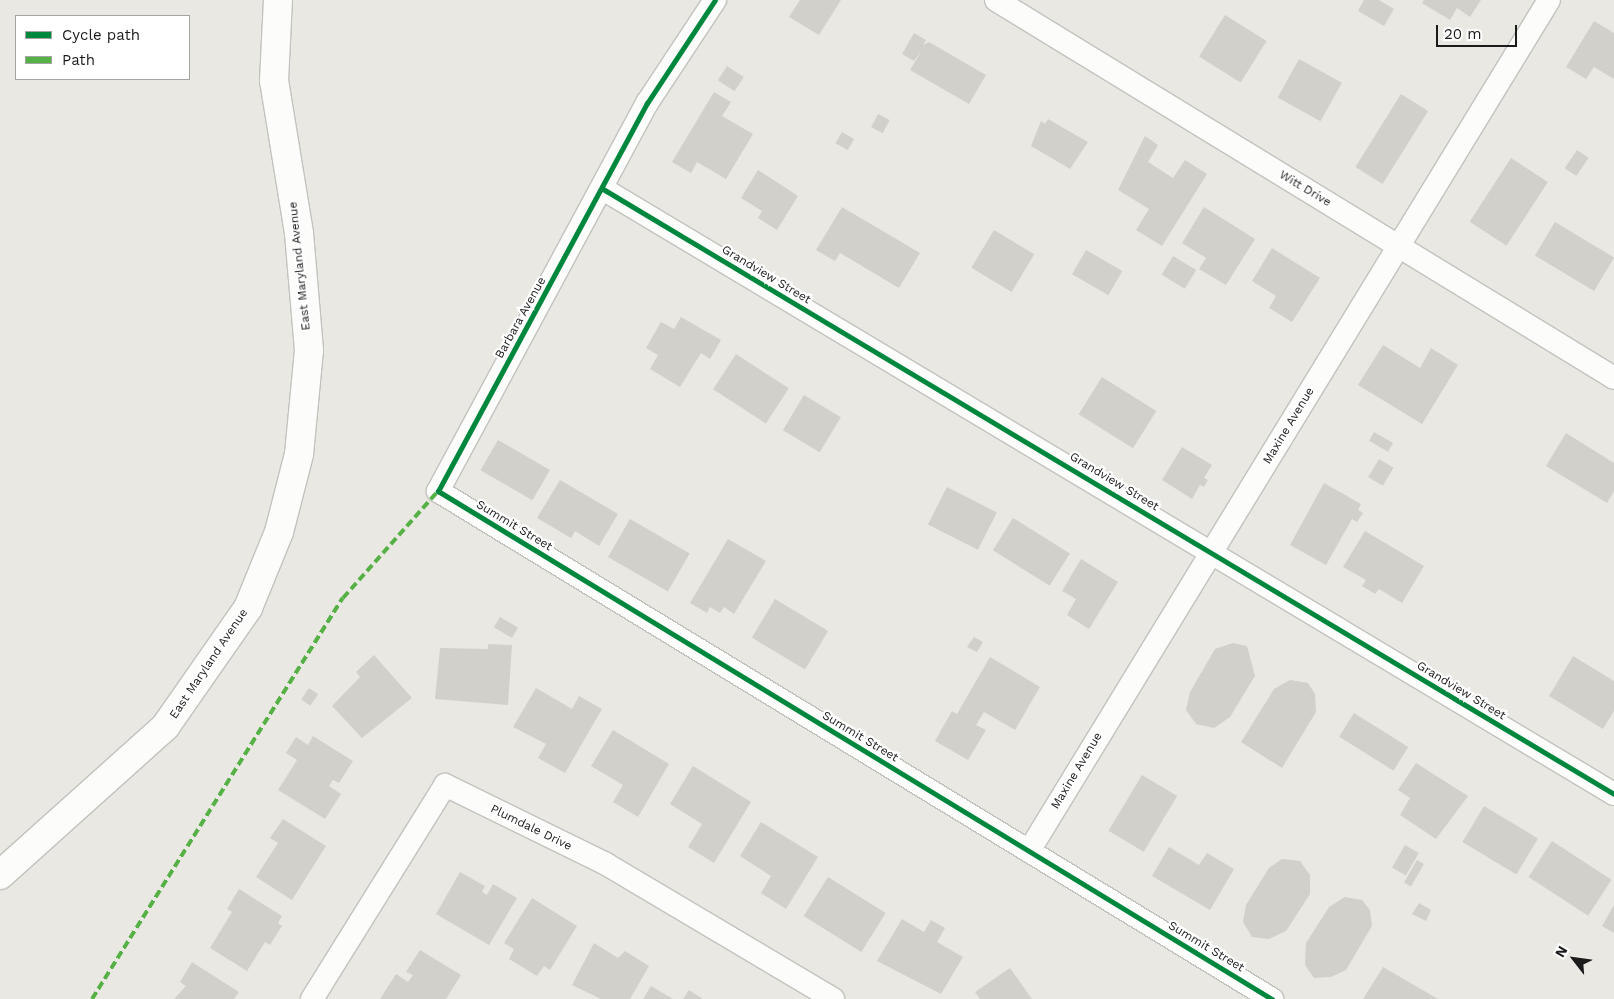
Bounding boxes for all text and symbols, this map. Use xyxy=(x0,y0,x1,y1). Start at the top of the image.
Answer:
legend xyxy=(15,15,190,80)
scale bar xyxy=(1439,15,1520,47)
text: 20 m xyxy=(1444,25,1482,43)
text: Cycle path xyxy=(62,26,140,44)
text: Path xyxy=(62,51,95,69)
street label: Witt Drive xyxy=(1276,168,1334,210)
street label: East Maryland Avenue xyxy=(286,201,314,331)
street label: Grandview Street xyxy=(719,243,813,307)
street label: Barbara Avenue xyxy=(492,274,550,362)
street label: Maxine Avenue xyxy=(1260,385,1318,467)
street label: Grandview Street xyxy=(1067,450,1161,514)
street label: Summit Street xyxy=(473,498,555,554)
street label: East Maryland Avenue xyxy=(167,606,251,722)
street label: Grandview Street xyxy=(1414,659,1508,723)
street label: Summit Street xyxy=(819,709,901,765)
street label: Maxine Avenue xyxy=(1048,730,1106,812)
street label: Plumdale Drive xyxy=(488,802,574,854)
street label: Summit Street xyxy=(1165,919,1247,975)
north arrow xyxy=(1549,934,1599,984)
text: N xyxy=(1551,943,1571,960)

